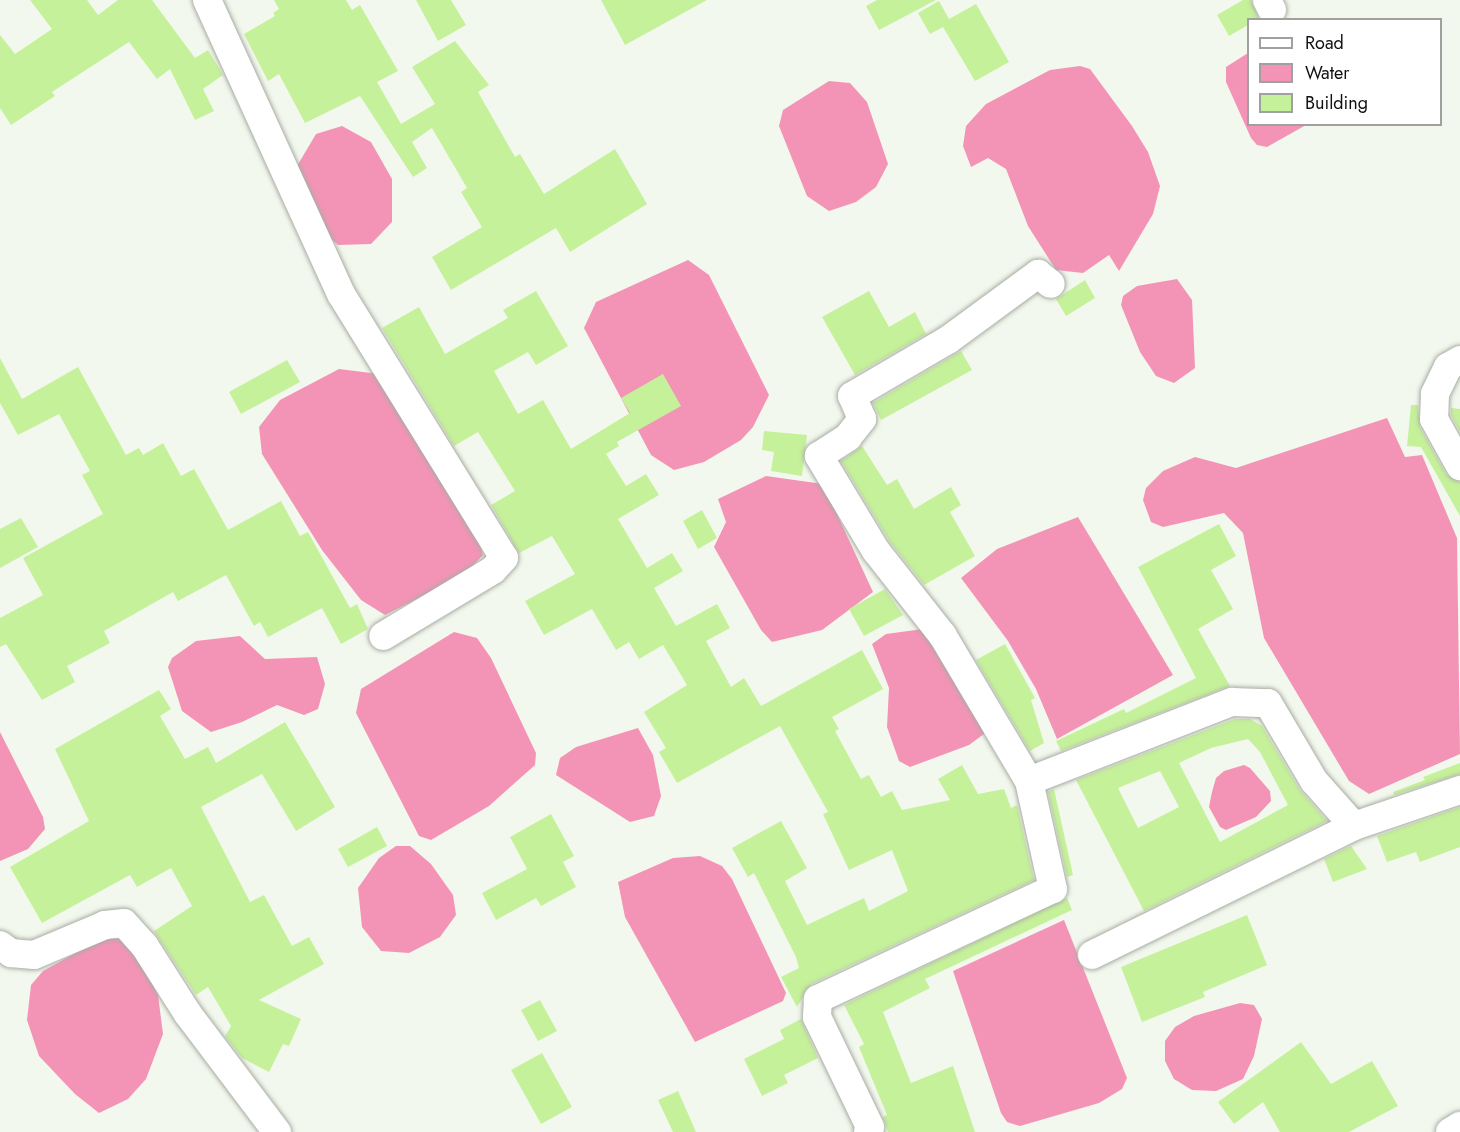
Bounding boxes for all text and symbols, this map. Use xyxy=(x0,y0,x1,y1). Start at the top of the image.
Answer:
legend xyxy=(1247,18,1442,126)
text: Road xyxy=(1305,30,1344,56)
text: Water xyxy=(1305,60,1349,86)
text: Building xyxy=(1305,90,1368,116)

